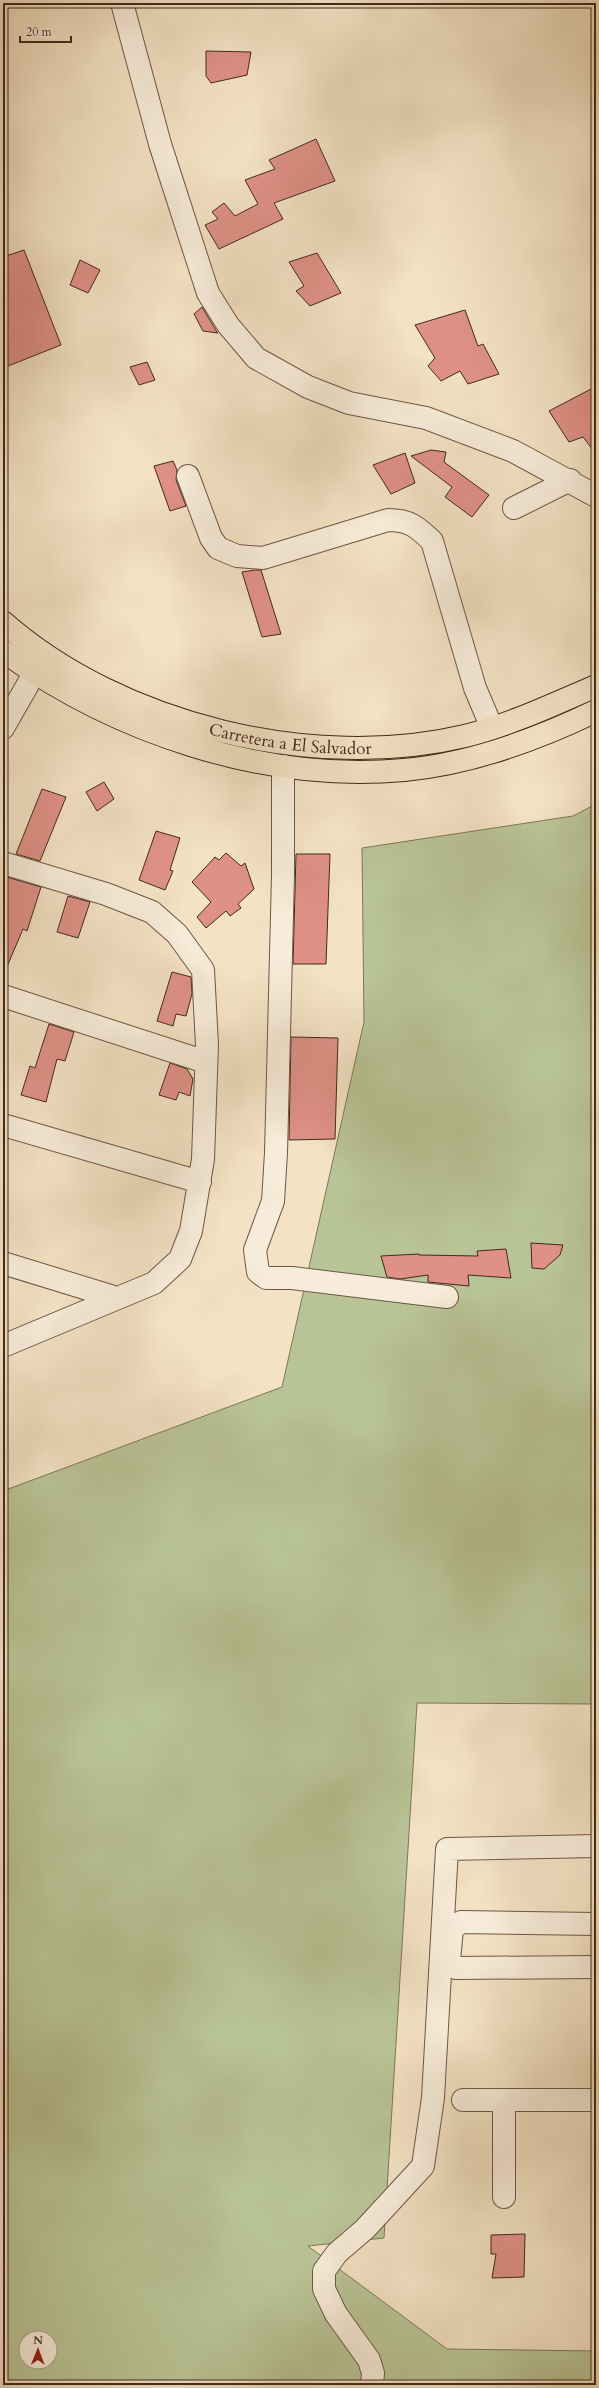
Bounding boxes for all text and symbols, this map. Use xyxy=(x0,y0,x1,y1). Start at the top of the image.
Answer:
scale bar xyxy=(20,18,71,44)
text: 20 m xyxy=(26,24,53,40)
street label: Carretera a El Salvador xyxy=(206,717,373,760)
north arrow xyxy=(18,2330,58,2370)
text: N xyxy=(33,2333,44,2348)

